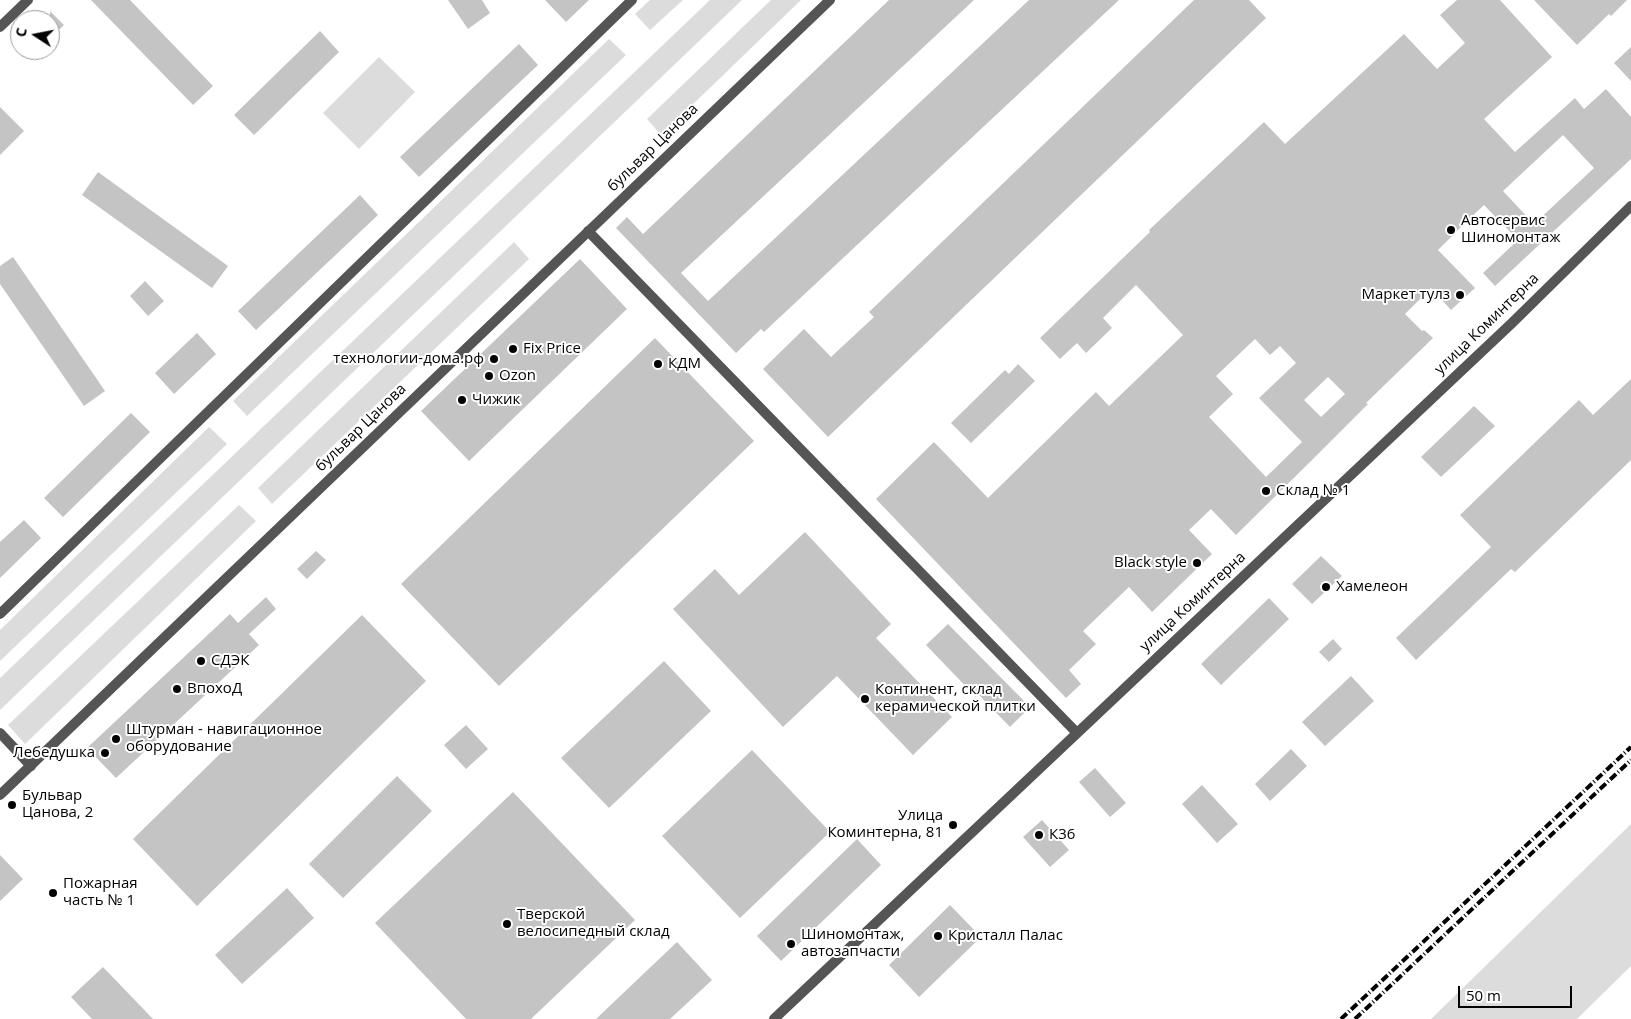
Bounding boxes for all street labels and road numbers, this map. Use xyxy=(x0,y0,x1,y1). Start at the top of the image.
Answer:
street label: бульвар Цанова xyxy=(604,100,702,196)
street label: улица Коминтерна xyxy=(1431,270,1543,378)
street label: бульвар Цанова xyxy=(312,380,410,476)
street label: улица Коминтерна xyxy=(1136,548,1250,656)

